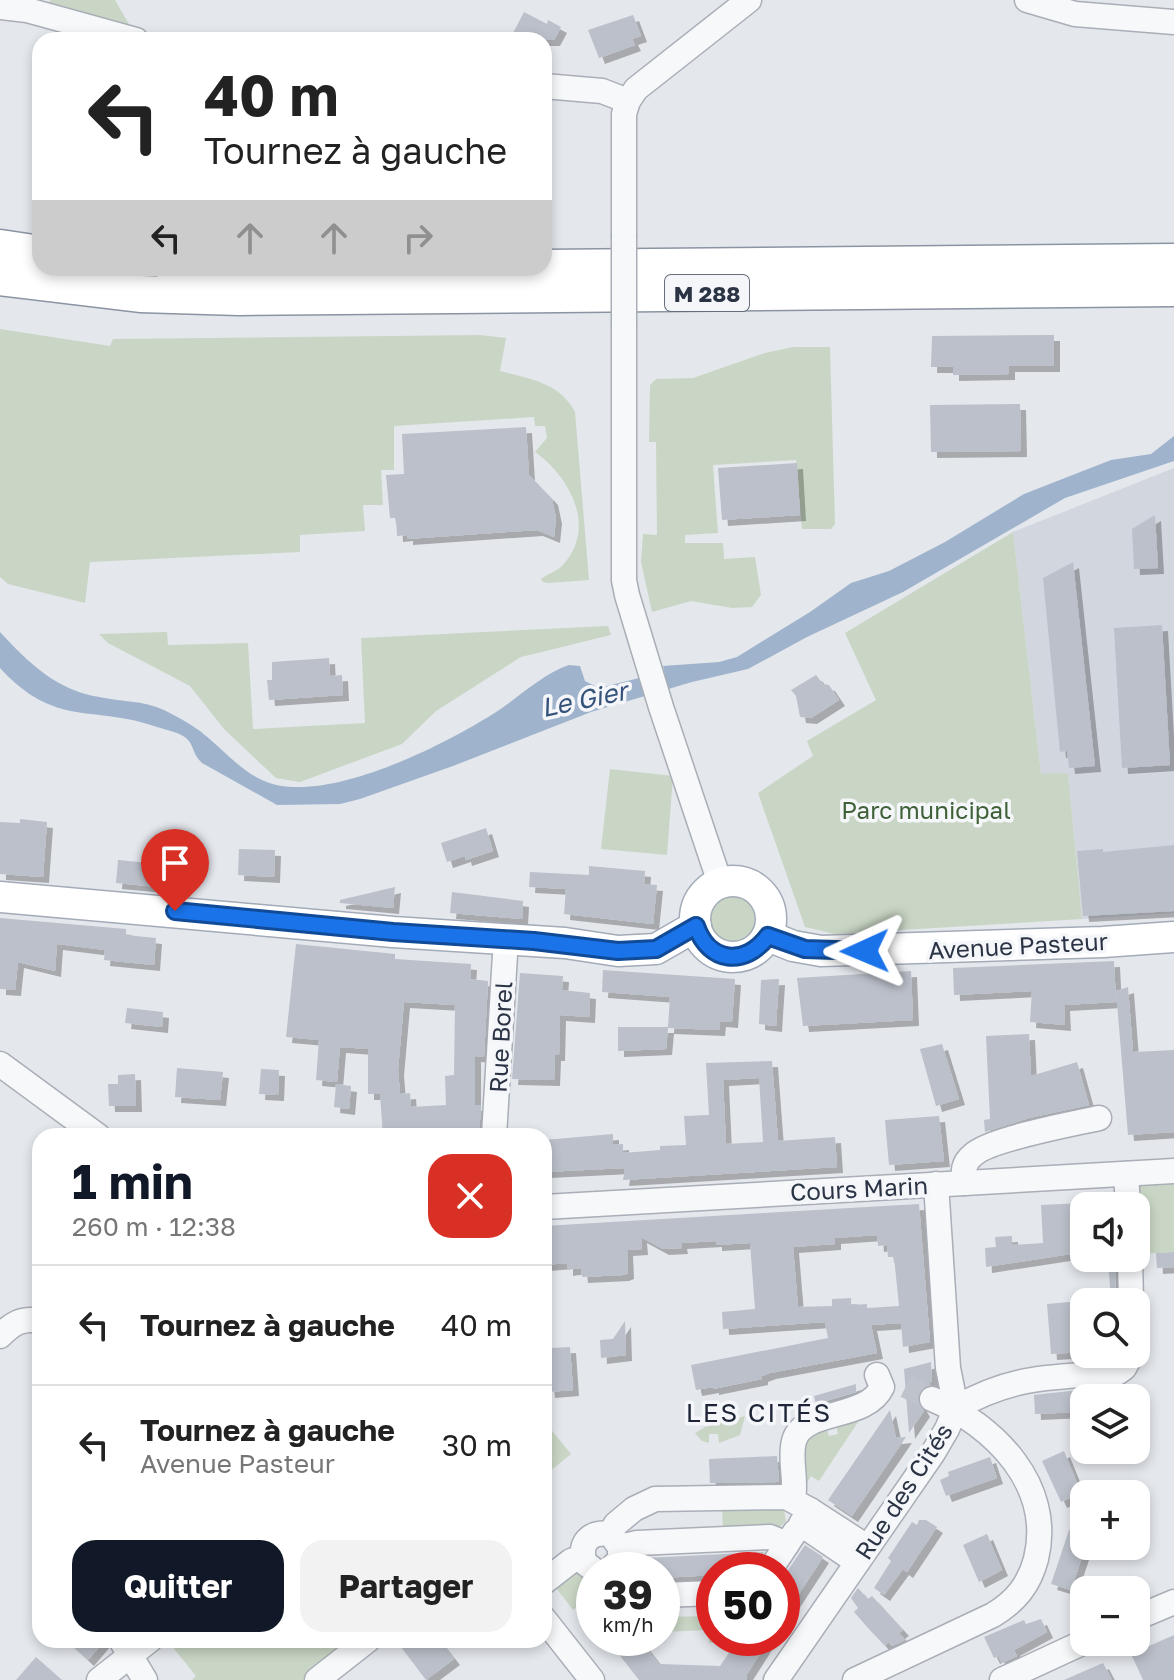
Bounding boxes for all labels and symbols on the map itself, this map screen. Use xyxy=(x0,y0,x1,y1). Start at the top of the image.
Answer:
road number: M 288 xyxy=(665,275,749,311)
water label: Le Gier xyxy=(538,674,633,723)
park label: Parc municipal xyxy=(841,795,1011,824)
pin xyxy=(141,829,209,911)
position arrow xyxy=(823,909,907,993)
street label: Avenue Pasteur xyxy=(927,926,1109,964)
street label: Rue Borel xyxy=(483,981,517,1093)
street label: Cours Marin xyxy=(789,1170,929,1206)
district label: LES CITÉS xyxy=(686,1397,832,1428)
street label: Rue des Cités xyxy=(848,1417,958,1565)
speed limit sign: 50 xyxy=(696,1552,800,1656)

